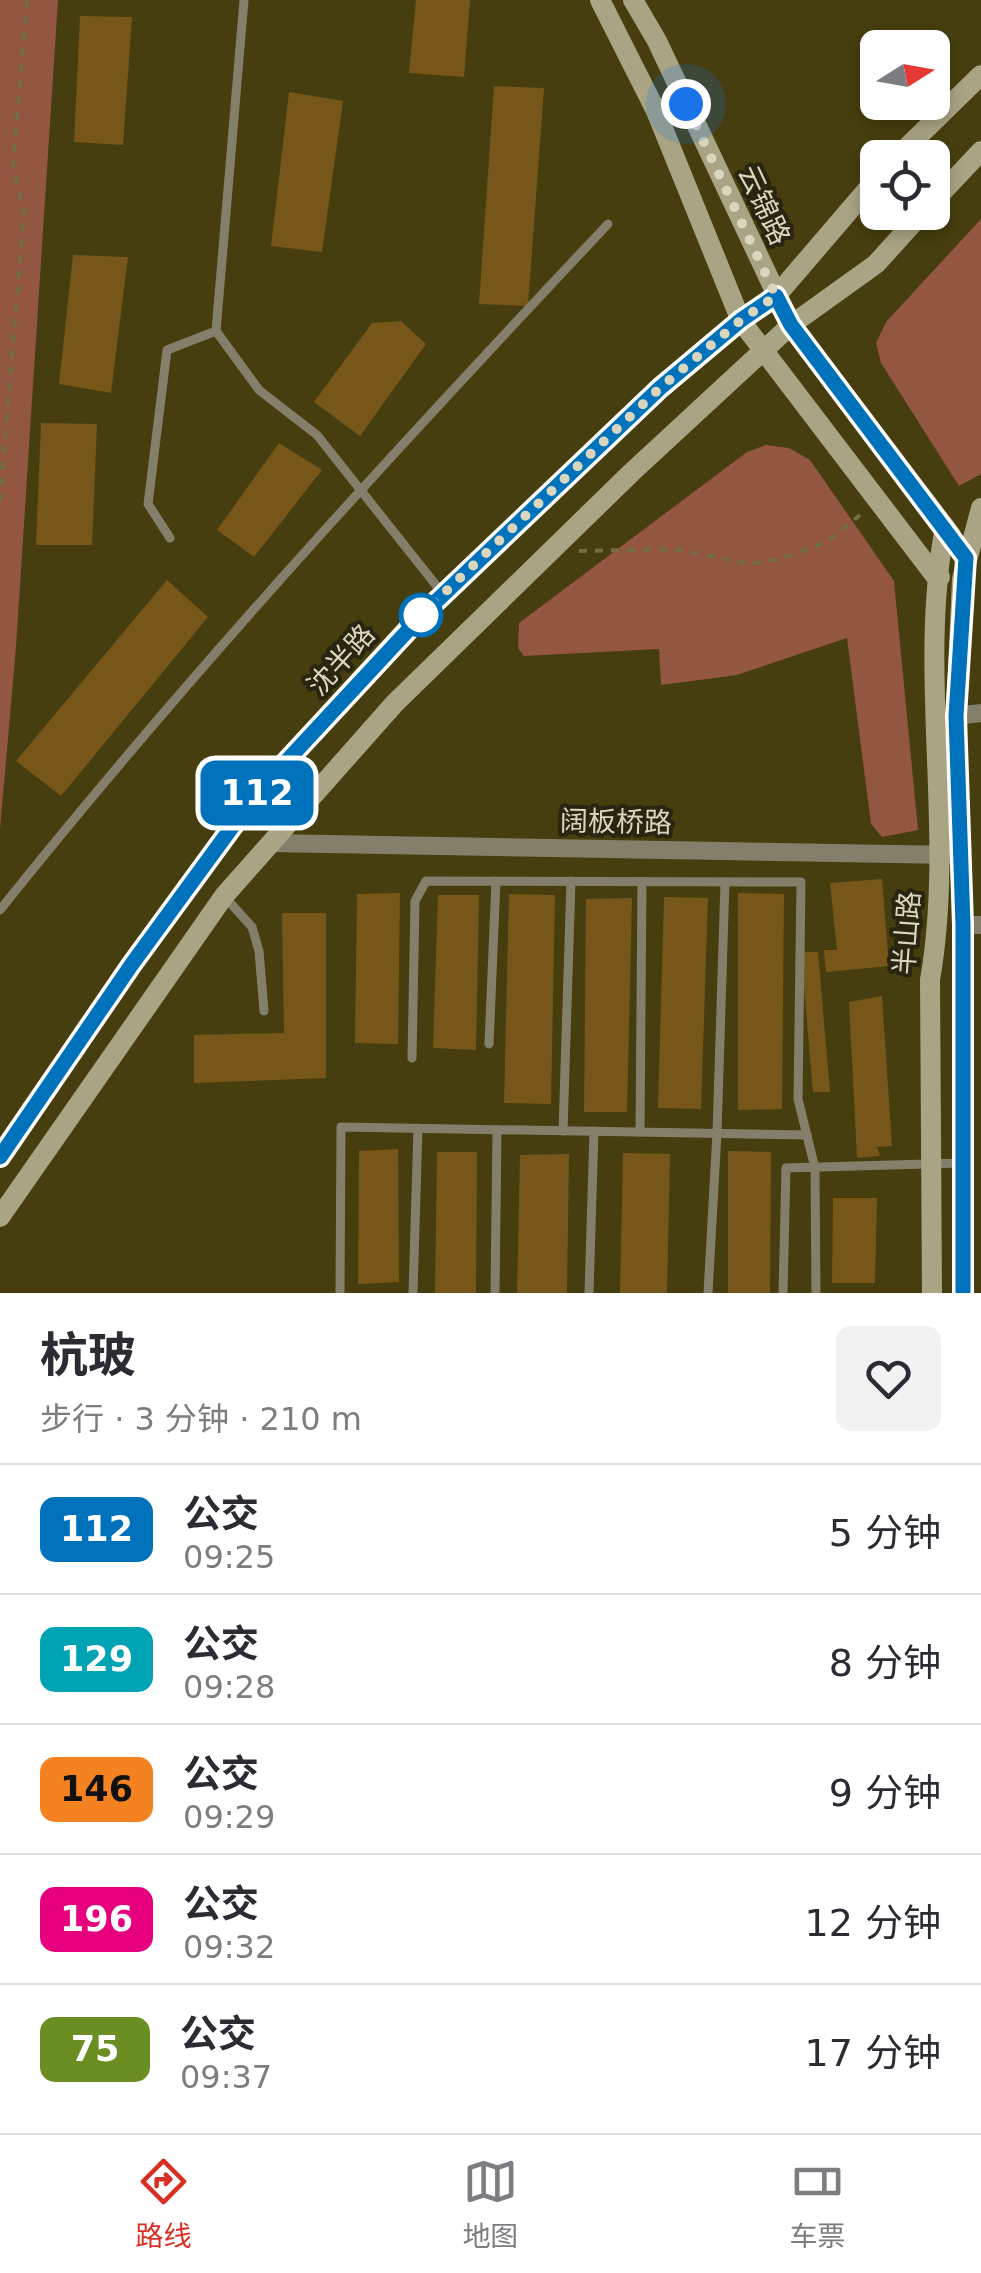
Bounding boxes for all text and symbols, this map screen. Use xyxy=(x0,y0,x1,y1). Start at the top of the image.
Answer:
north arrow xyxy=(860,30,950,120)
map controls xyxy=(860,30,950,230)
your location xyxy=(661,79,711,129)
button: locate xyxy=(860,140,950,230)
street label: 云锦路 xyxy=(731,160,797,250)
unlabelled marker xyxy=(400,594,442,636)
street label: 沈半路 xyxy=(301,618,381,702)
line badge: 112 xyxy=(200,760,314,826)
text: 112 xyxy=(220,773,294,813)
street label: 阔板桥路 xyxy=(560,805,672,839)
street label: 半山路 xyxy=(888,890,926,976)
button: heart xyxy=(836,1326,941,1431)
text: 杭玻 xyxy=(40,1327,136,1383)
text: 步行 · 3 分钟 · 210 m xyxy=(40,1400,362,1438)
text: 公交 xyxy=(183,1492,259,1536)
text: 112 xyxy=(60,1509,133,1549)
text: 5 分钟 xyxy=(829,1511,941,1555)
text: 09:25 xyxy=(183,1538,275,1576)
text: 公交 xyxy=(183,1622,259,1666)
text: 129 xyxy=(60,1639,133,1679)
text: 8 分钟 xyxy=(829,1641,941,1685)
text: 09:28 xyxy=(183,1668,275,1706)
text: 公交 xyxy=(183,1752,259,1796)
text: 146 xyxy=(60,1769,133,1809)
text: 9 分钟 xyxy=(829,1771,941,1815)
text: 09:29 xyxy=(183,1798,275,1836)
text: 公交 xyxy=(183,1882,259,1926)
text: 196 xyxy=(60,1899,133,1939)
text: 12 分钟 xyxy=(805,1901,941,1945)
text: 09:32 xyxy=(183,1928,275,1966)
text: 公交 xyxy=(180,2012,256,2056)
text: 75 xyxy=(71,2029,119,2069)
text: 17 分钟 xyxy=(805,2031,941,2075)
text: 09:37 xyxy=(180,2058,272,2096)
tab: 路线 xyxy=(135,2154,192,2254)
tab: 地图 xyxy=(462,2154,519,2254)
tab: 车票 xyxy=(789,2154,846,2254)

